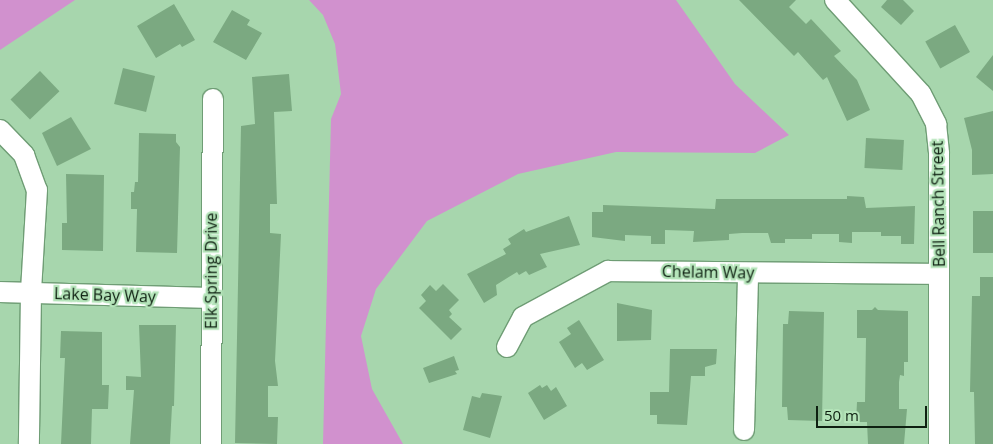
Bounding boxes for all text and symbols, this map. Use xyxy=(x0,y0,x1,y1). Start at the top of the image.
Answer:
street label: Bell Ranch Street xyxy=(927,141,949,267)
street label: Elk Spring Drive xyxy=(201,213,221,329)
street label: Chelam Way xyxy=(662,262,754,282)
street label: Lake Bay Way xyxy=(54,284,156,306)
scale bar xyxy=(818,396,929,428)
text: 50 m xyxy=(824,405,859,425)

